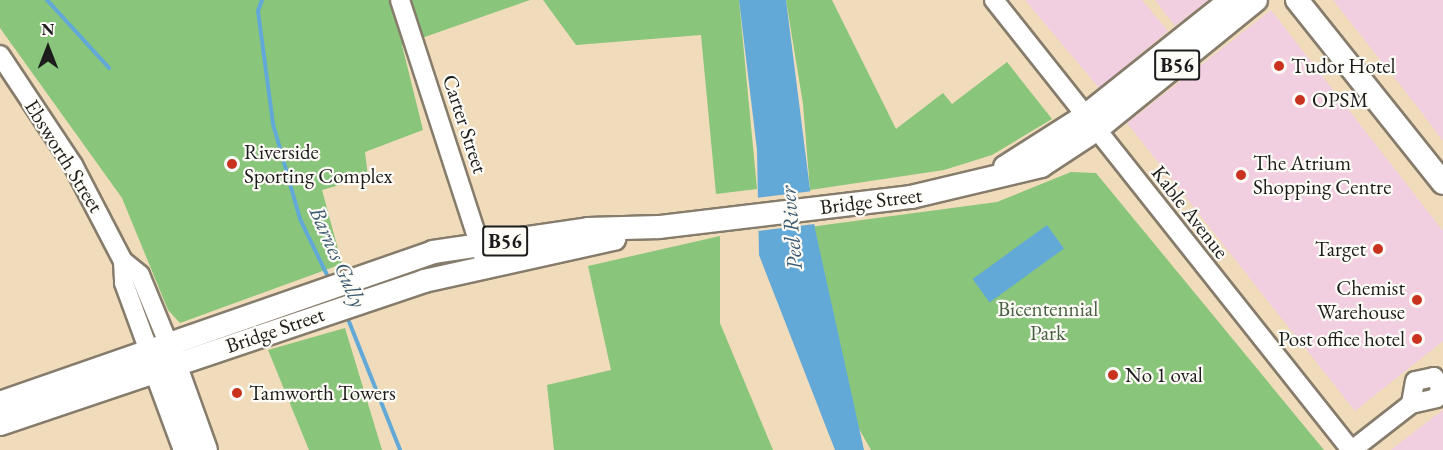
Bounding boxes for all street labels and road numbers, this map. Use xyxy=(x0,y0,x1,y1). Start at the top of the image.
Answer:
road number: B56 xyxy=(1153,48,1201,82)
street label: Carter Street xyxy=(437,71,493,177)
street label: Ebsworth Street xyxy=(19,95,109,217)
street label: Kable Avenue xyxy=(1146,161,1234,263)
street label: Bridge Street xyxy=(818,182,924,220)
road number: B56 xyxy=(481,224,529,258)
street label: Bridge Street xyxy=(222,301,328,359)

